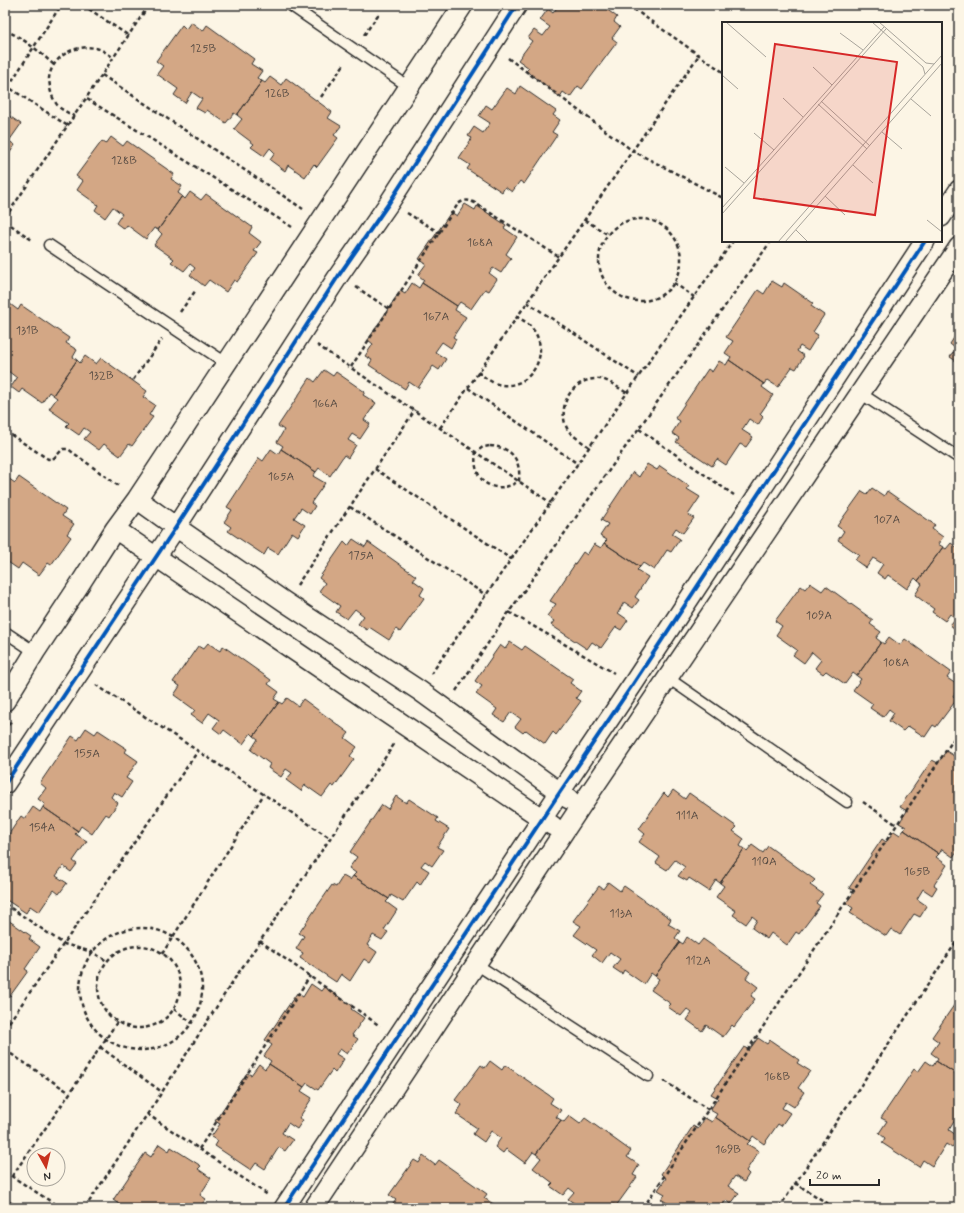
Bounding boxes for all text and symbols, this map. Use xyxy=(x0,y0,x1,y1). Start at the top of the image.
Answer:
inset map xyxy=(722,22,942,242)
house number: 125B xyxy=(190,41,216,57)
house number: 126B xyxy=(265,86,290,102)
house number: 128B xyxy=(111,153,137,169)
house number: 168A xyxy=(467,235,493,251)
house number: 167A xyxy=(423,309,449,325)
house number: 131B xyxy=(16,323,39,339)
house number: 132B xyxy=(88,368,114,384)
house number: 166A xyxy=(312,396,338,412)
house number: 165A xyxy=(268,469,294,485)
house number: 107A xyxy=(874,512,901,528)
house number: 175A xyxy=(348,548,374,564)
house number: 109A xyxy=(806,608,832,624)
house number: 108A xyxy=(883,655,909,671)
house number: 155A xyxy=(74,746,100,762)
house number: 111A xyxy=(675,808,699,824)
house number: 154A xyxy=(29,820,55,836)
house number: 110A xyxy=(751,854,777,870)
house number: 165B xyxy=(904,864,931,880)
house number: 113A xyxy=(609,906,633,922)
house number: 112A xyxy=(685,953,711,969)
house number: 168B xyxy=(764,1069,790,1085)
house number: 169B xyxy=(715,1142,741,1158)
north arrow xyxy=(26,1147,66,1187)
scale bar xyxy=(810,1161,879,1187)
text: N xyxy=(43,1168,52,1183)
text: 20 m xyxy=(816,1168,842,1184)

